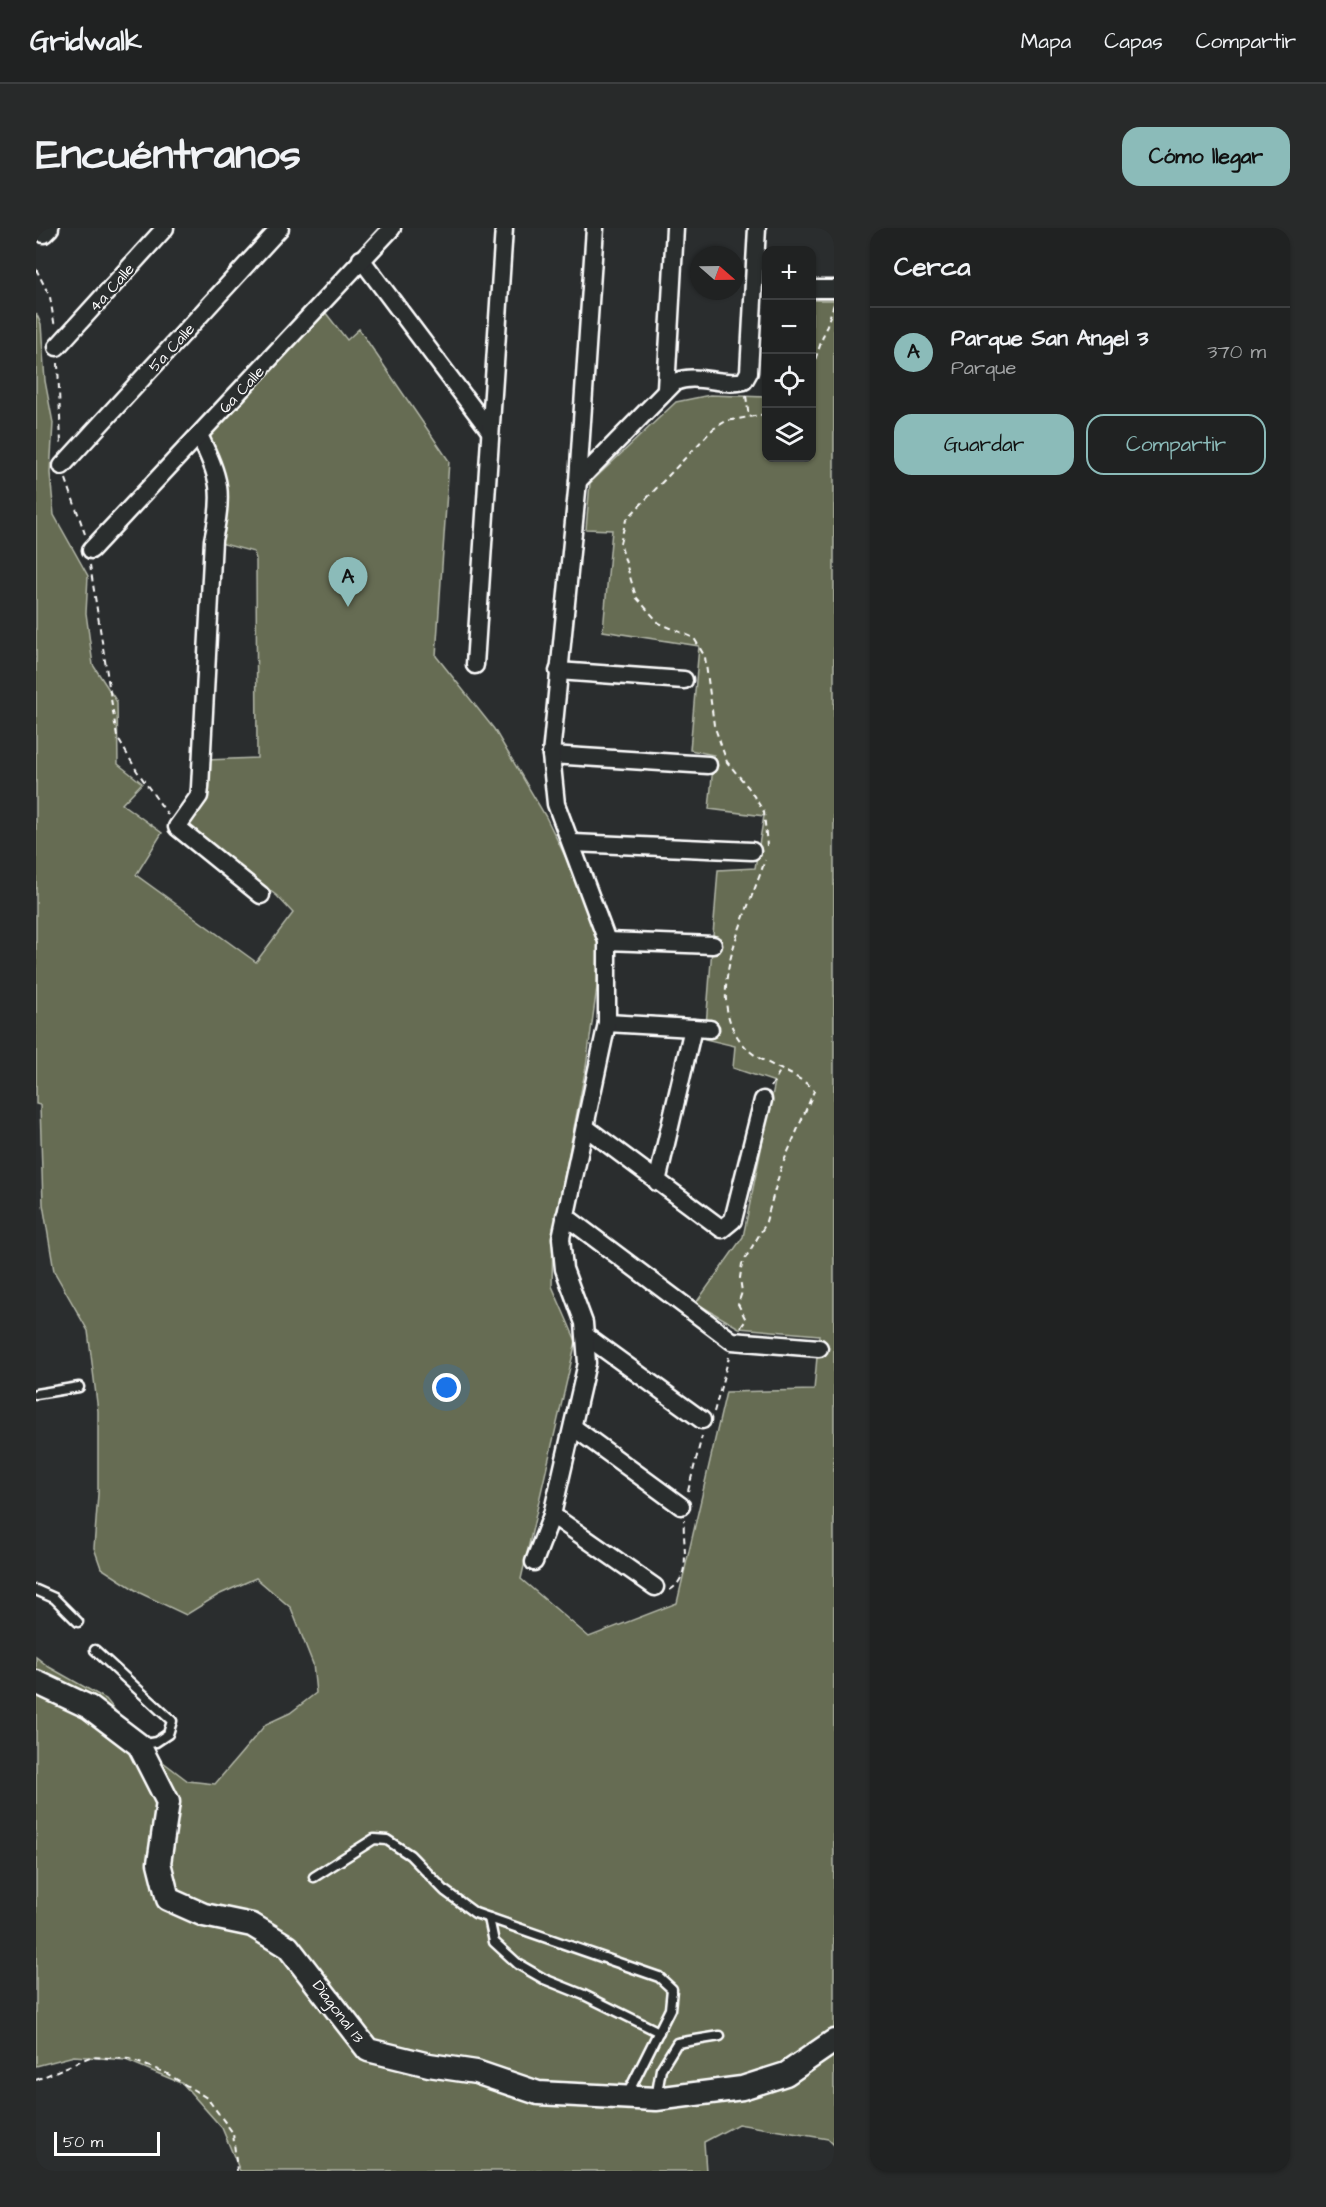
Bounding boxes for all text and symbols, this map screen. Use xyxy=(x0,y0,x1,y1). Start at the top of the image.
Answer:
text: Gridwalk xyxy=(30,22,142,61)
text: Mapa xyxy=(1021,27,1071,56)
text: Capas xyxy=(1104,27,1163,56)
text: Compartir xyxy=(1196,27,1296,56)
text: Encuéntranos xyxy=(36,127,301,185)
button: Cómo llegar xyxy=(1122,127,1290,186)
north arrow xyxy=(690,246,744,300)
map controls xyxy=(762,246,816,462)
button: + xyxy=(762,246,816,300)
text: Cerca xyxy=(894,249,971,285)
street label: 4a Calle xyxy=(84,258,140,317)
button: − xyxy=(762,300,816,354)
street label: 5a Calle xyxy=(144,318,200,377)
text: Parque San Angel 3 xyxy=(951,323,1148,354)
text: A xyxy=(907,338,920,366)
text: 370 m xyxy=(1207,338,1266,366)
button: locate xyxy=(762,354,816,408)
text: Parque xyxy=(951,354,1016,382)
street label: 6a Calle xyxy=(214,361,270,418)
button: layers xyxy=(762,408,816,462)
button: Guardar xyxy=(894,414,1074,475)
button: Compartir xyxy=(1086,414,1266,475)
pin: A xyxy=(328,558,368,607)
your location xyxy=(432,1373,461,1402)
street label: Diagonal 13 xyxy=(307,1976,369,2048)
scale bar xyxy=(54,2129,160,2156)
text: 50 m xyxy=(63,2131,103,2153)

